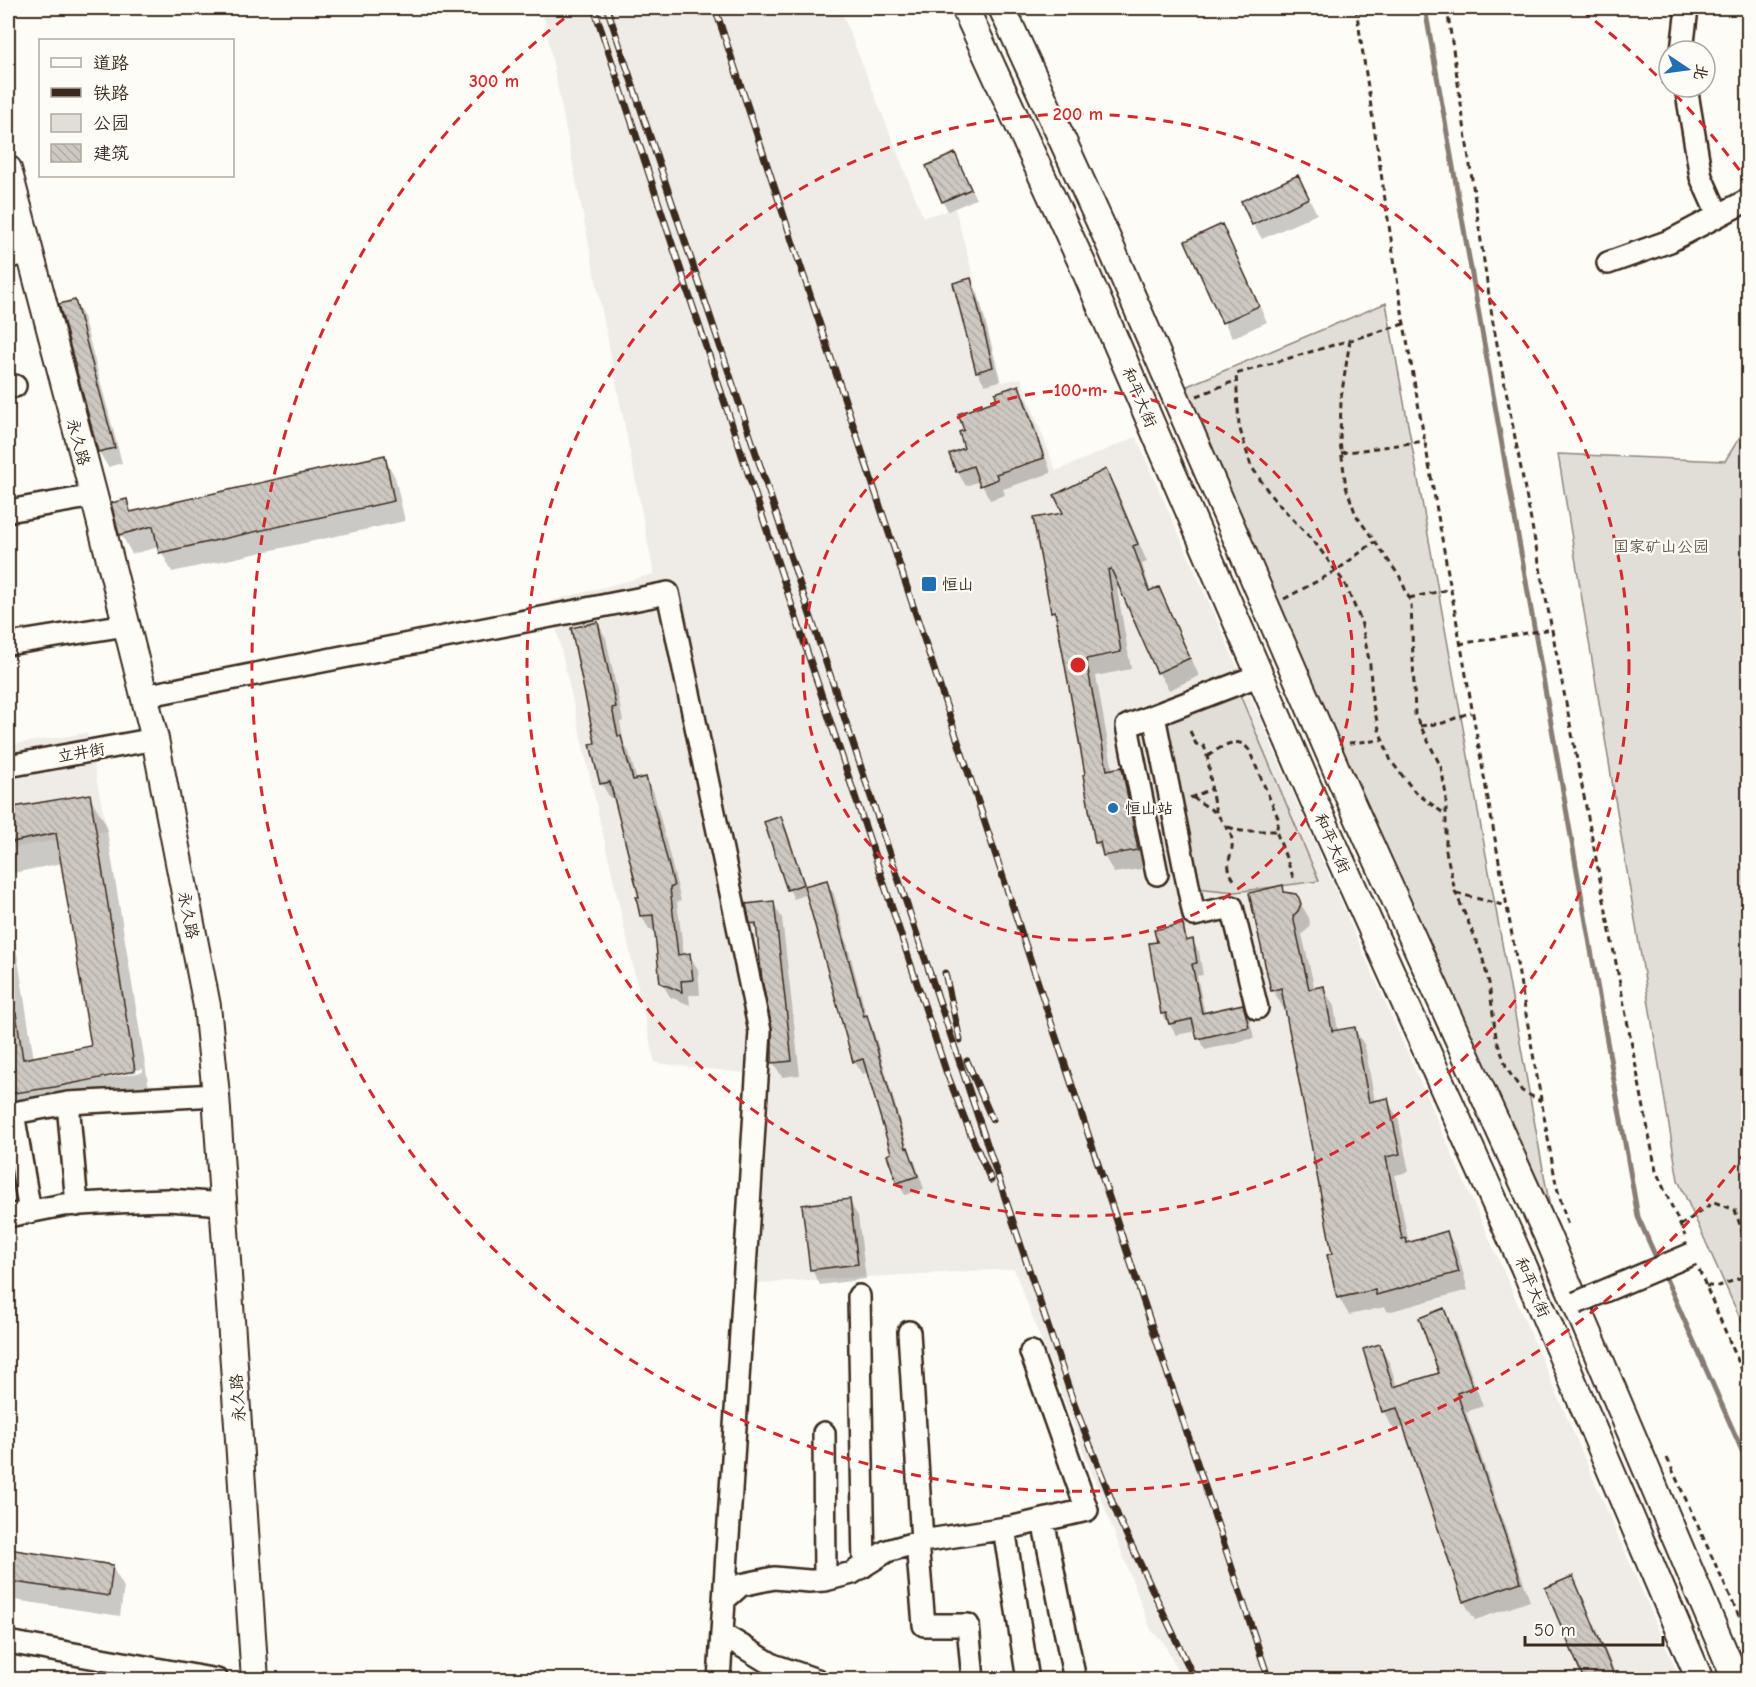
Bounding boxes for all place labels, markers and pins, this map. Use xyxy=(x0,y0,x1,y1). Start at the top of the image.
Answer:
marker: 恒山 xyxy=(920,575,938,593)
place label: 恒山 xyxy=(942,576,974,594)
centre of rings xyxy=(1068,655,1088,675)
place label: 恒山站 xyxy=(1125,800,1173,818)
marker: 恒山站 xyxy=(1106,801,1120,815)

